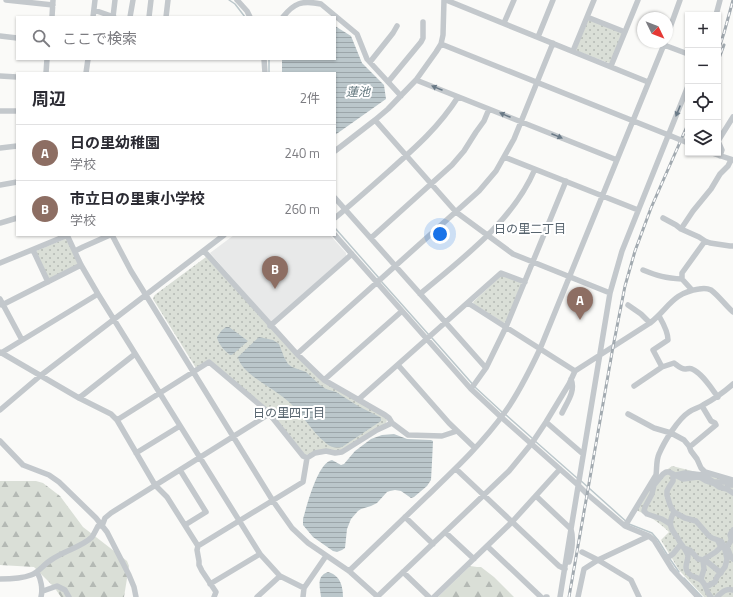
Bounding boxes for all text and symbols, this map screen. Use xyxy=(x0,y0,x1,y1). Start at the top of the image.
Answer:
north arrow xyxy=(637,12,673,48)
map controls xyxy=(685,12,721,156)
button: + xyxy=(685,12,721,48)
search box xyxy=(16,16,336,60)
icon: search xyxy=(30,27,52,49)
text: ここで検索 xyxy=(62,27,137,50)
button: − xyxy=(685,48,721,84)
water label: 蓮池 xyxy=(346,82,371,101)
button: locate xyxy=(685,84,721,120)
one-way arrow xyxy=(430,85,442,91)
text: 周辺 xyxy=(32,86,66,112)
text: 2件 xyxy=(300,88,320,108)
one-way arrow xyxy=(675,105,681,117)
one-way arrow xyxy=(498,112,510,118)
button: layers xyxy=(685,120,721,156)
text: 日の里幼稚園 xyxy=(70,131,160,154)
one-way arrow xyxy=(551,134,563,140)
text: A xyxy=(41,143,49,163)
text: 240 m xyxy=(284,143,320,163)
text: 学校 xyxy=(70,154,96,174)
text: 市立日の里東小学校 xyxy=(70,187,205,210)
text: B xyxy=(41,199,49,219)
text: 260 m xyxy=(284,199,320,219)
text: 学校 xyxy=(70,210,96,230)
district label: 日の里二丁目 xyxy=(494,219,566,238)
your location xyxy=(430,224,450,244)
pin: B xyxy=(262,256,288,289)
pin: A xyxy=(567,287,593,320)
district label: 日の里四丁目 xyxy=(253,403,325,422)

